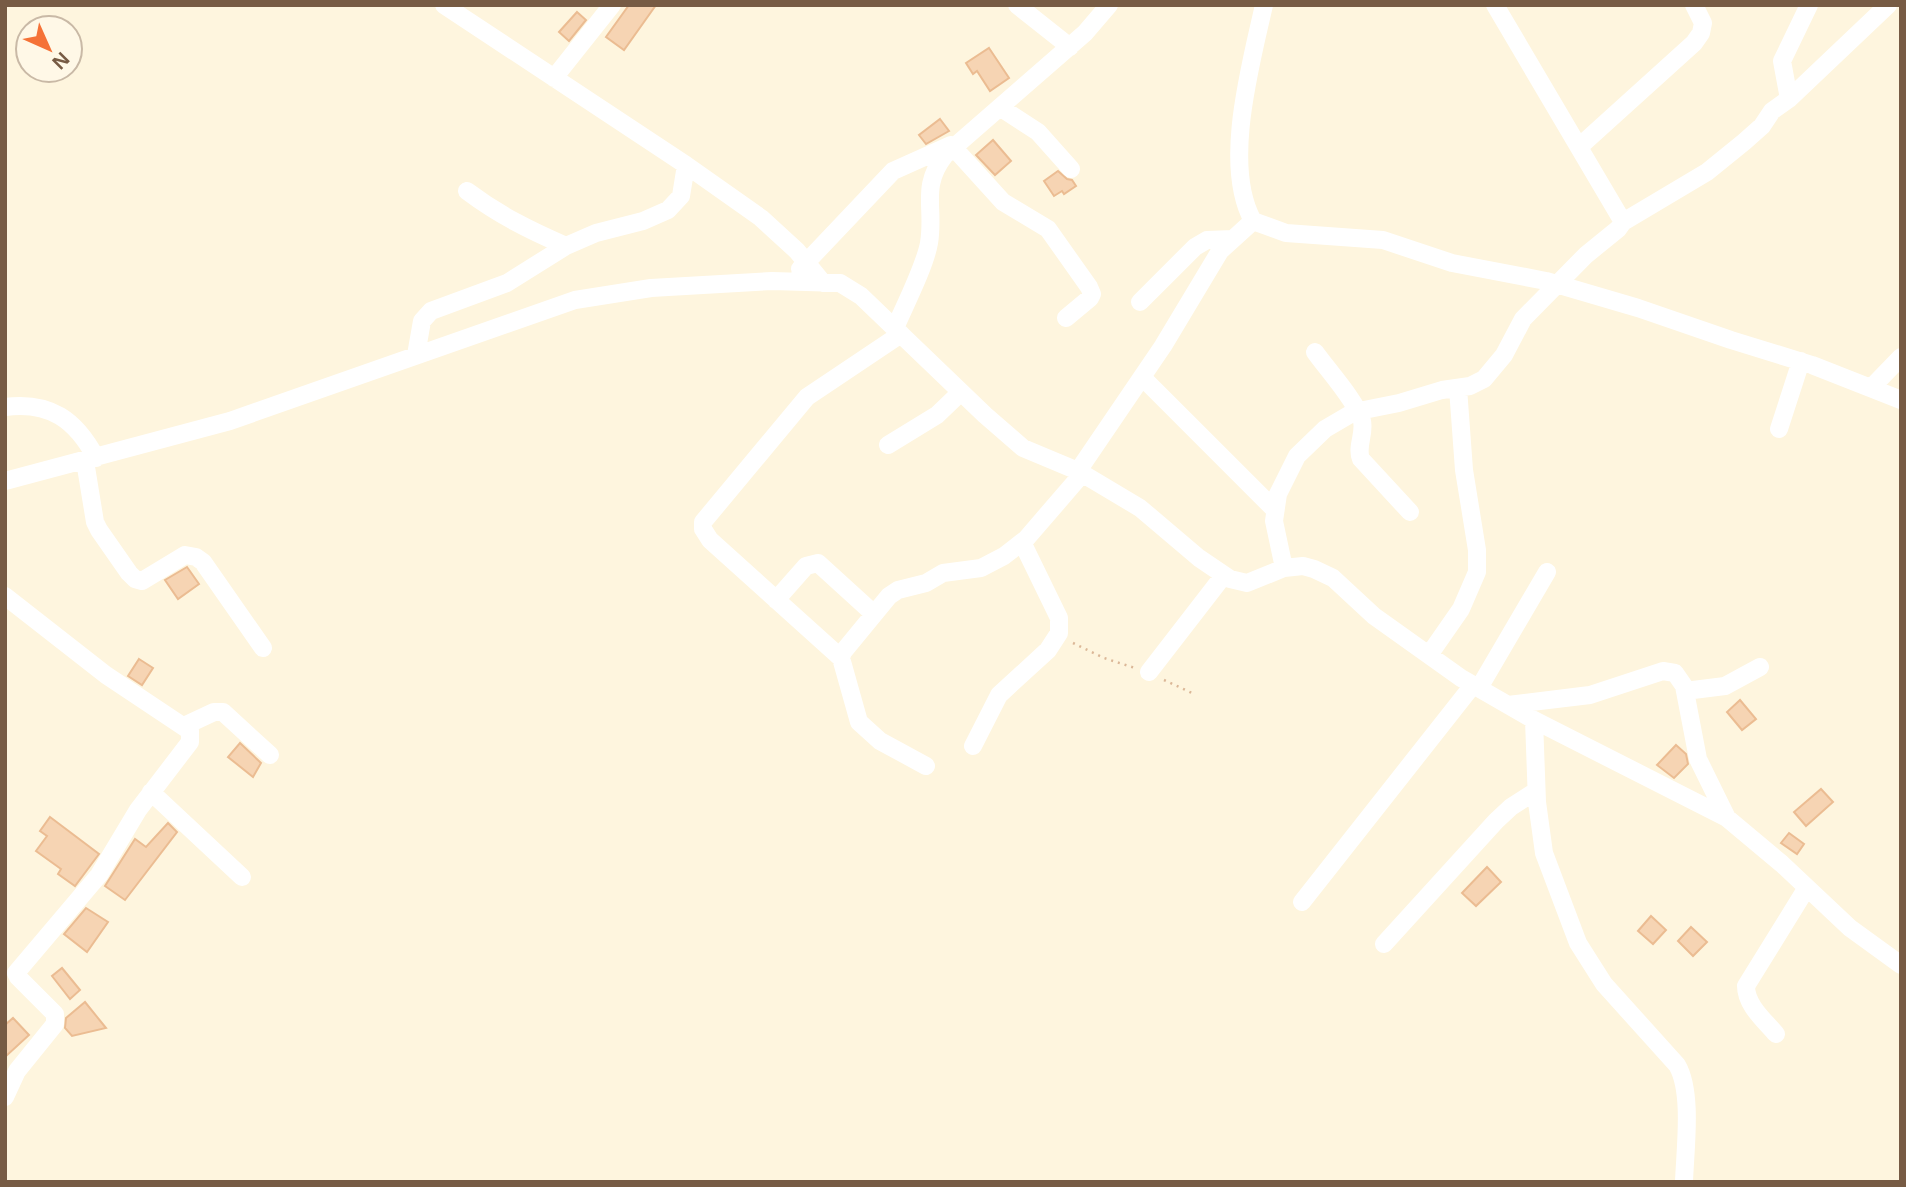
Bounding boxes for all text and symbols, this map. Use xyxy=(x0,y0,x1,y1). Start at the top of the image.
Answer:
north arrow xyxy=(14,14,84,84)
text: N xyxy=(46,46,76,76)

